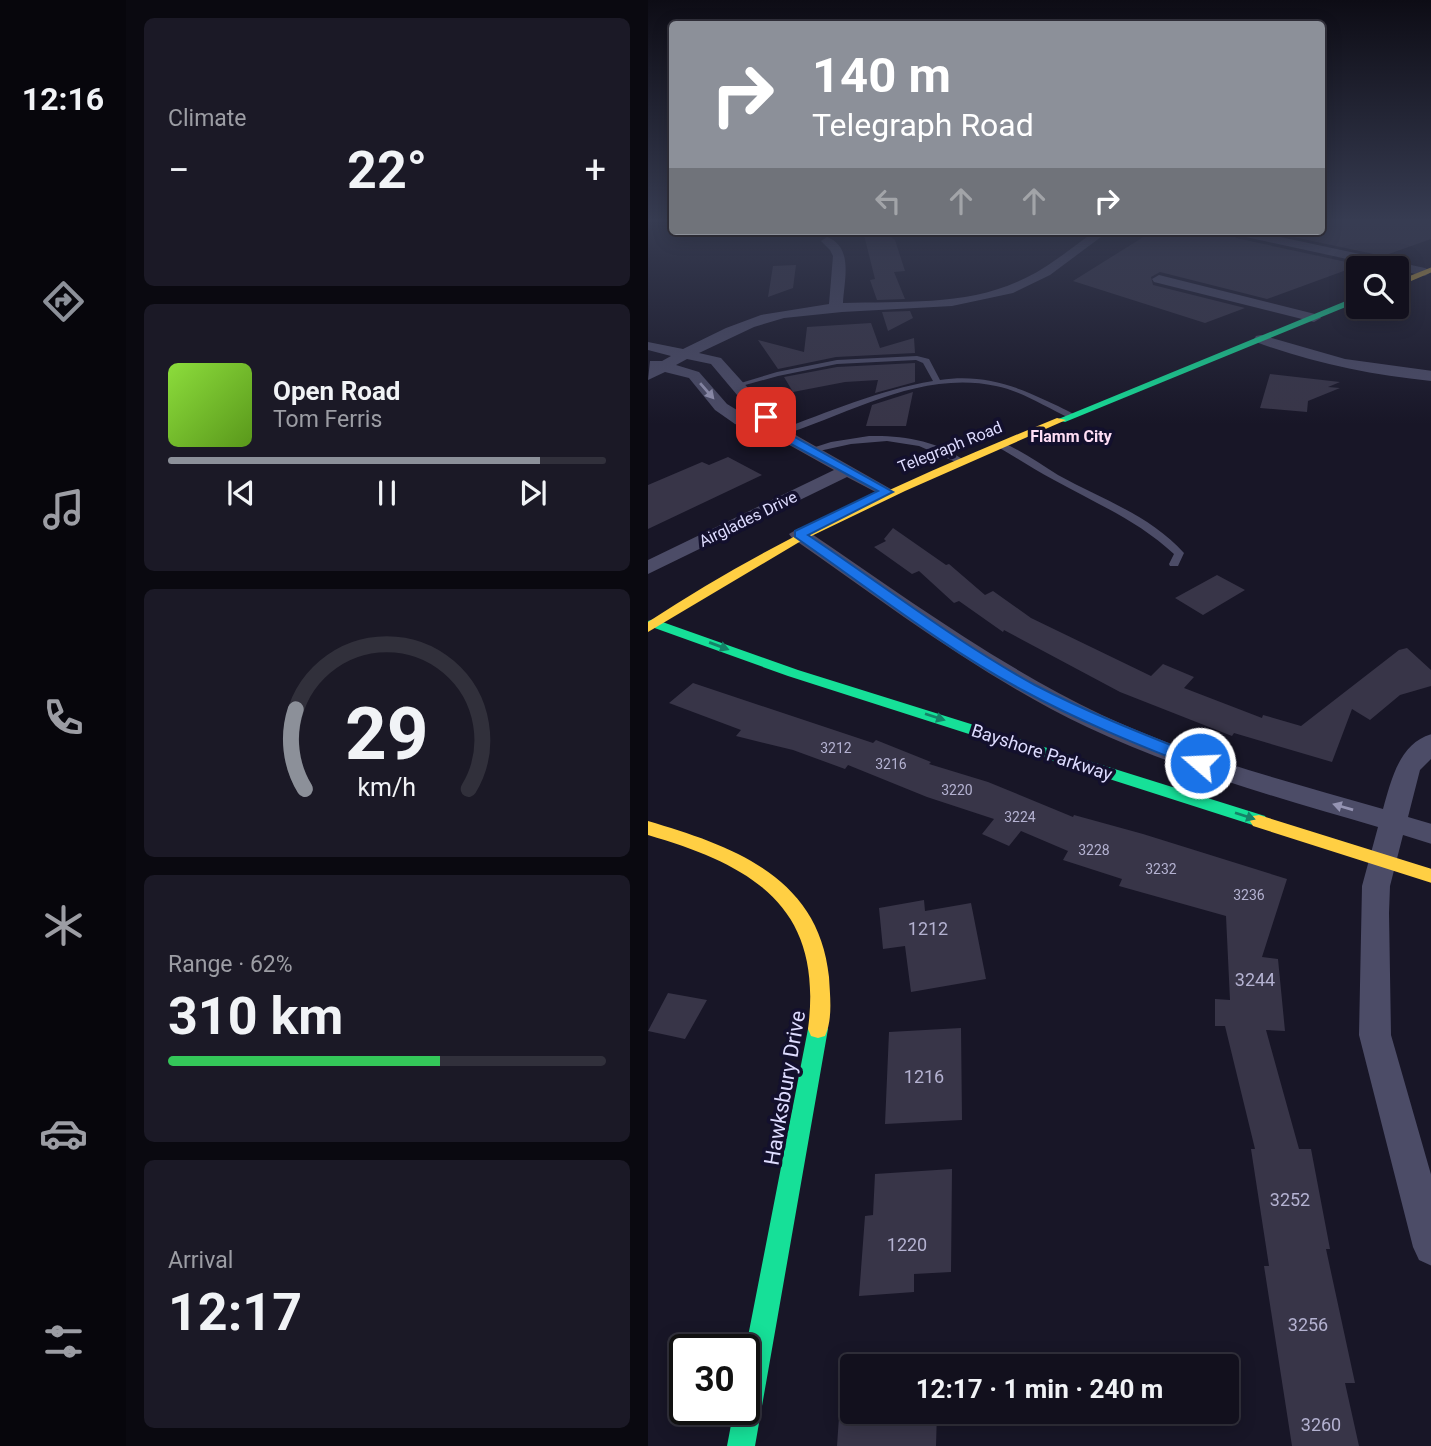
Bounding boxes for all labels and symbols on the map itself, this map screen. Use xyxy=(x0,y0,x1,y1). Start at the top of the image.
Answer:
one-way arrow xyxy=(699,382,714,399)
pin xyxy=(736,387,796,447)
street label: Telegraph Road xyxy=(895,417,1005,477)
district label: Flamm City xyxy=(1030,427,1113,446)
street label: Airglades Drive xyxy=(696,487,800,551)
one-way arrow xyxy=(708,641,729,652)
one-way arrow xyxy=(924,712,945,723)
street label: Bayshore Parkway xyxy=(969,719,1115,785)
position arrow xyxy=(1163,726,1237,800)
house number: 3212 xyxy=(820,740,852,756)
house number: 3216 xyxy=(875,756,907,772)
house number: 3220 xyxy=(941,782,973,798)
one-way arrow xyxy=(1332,801,1354,812)
house number: 3224 xyxy=(1004,809,1036,825)
one-way arrow xyxy=(1234,812,1255,822)
house number: 3228 xyxy=(1078,842,1110,858)
house number: 3232 xyxy=(1145,861,1177,877)
house number: 3236 xyxy=(1233,887,1265,903)
house number: 1212 xyxy=(908,918,948,939)
house number: 3244 xyxy=(1235,969,1275,990)
street label: Hawksbury Drive xyxy=(760,1009,810,1167)
house number: 1216 xyxy=(904,1066,944,1087)
house number: 3252 xyxy=(1270,1189,1310,1210)
house number: 1220 xyxy=(887,1234,927,1255)
house number: 3256 xyxy=(1288,1314,1328,1335)
speed limit sign: 30 xyxy=(669,1334,760,1425)
house number: 3260 xyxy=(1301,1414,1341,1435)

